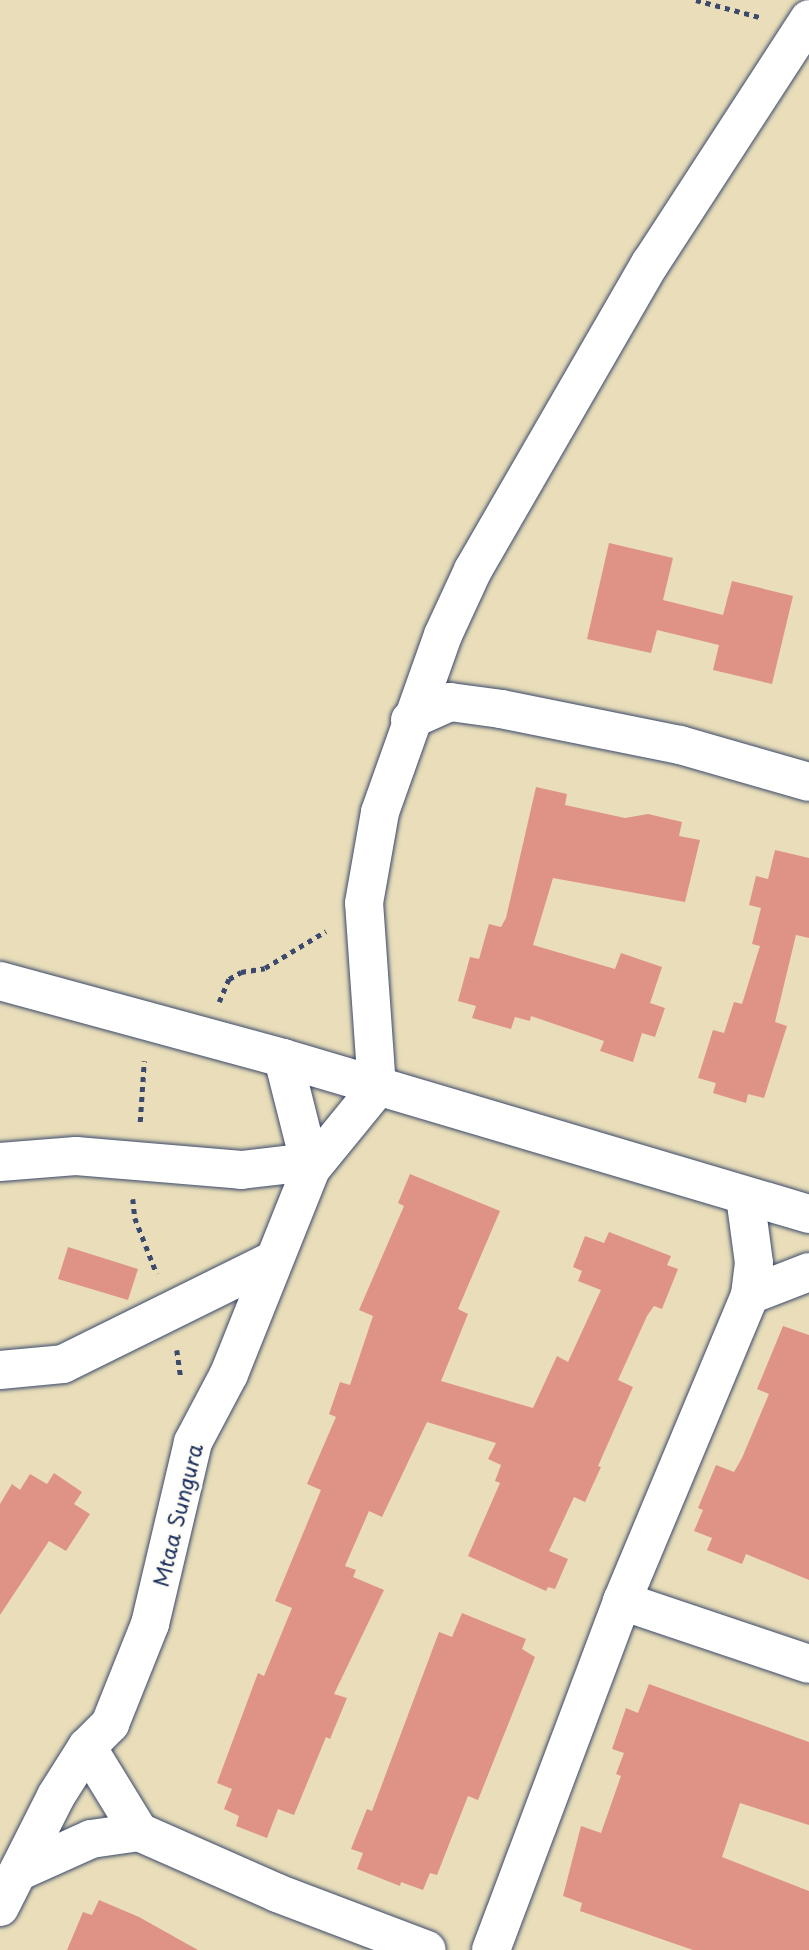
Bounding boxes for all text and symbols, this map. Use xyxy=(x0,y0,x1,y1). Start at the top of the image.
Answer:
street label: Mtaa Sungura xyxy=(147,1441,207,1589)

